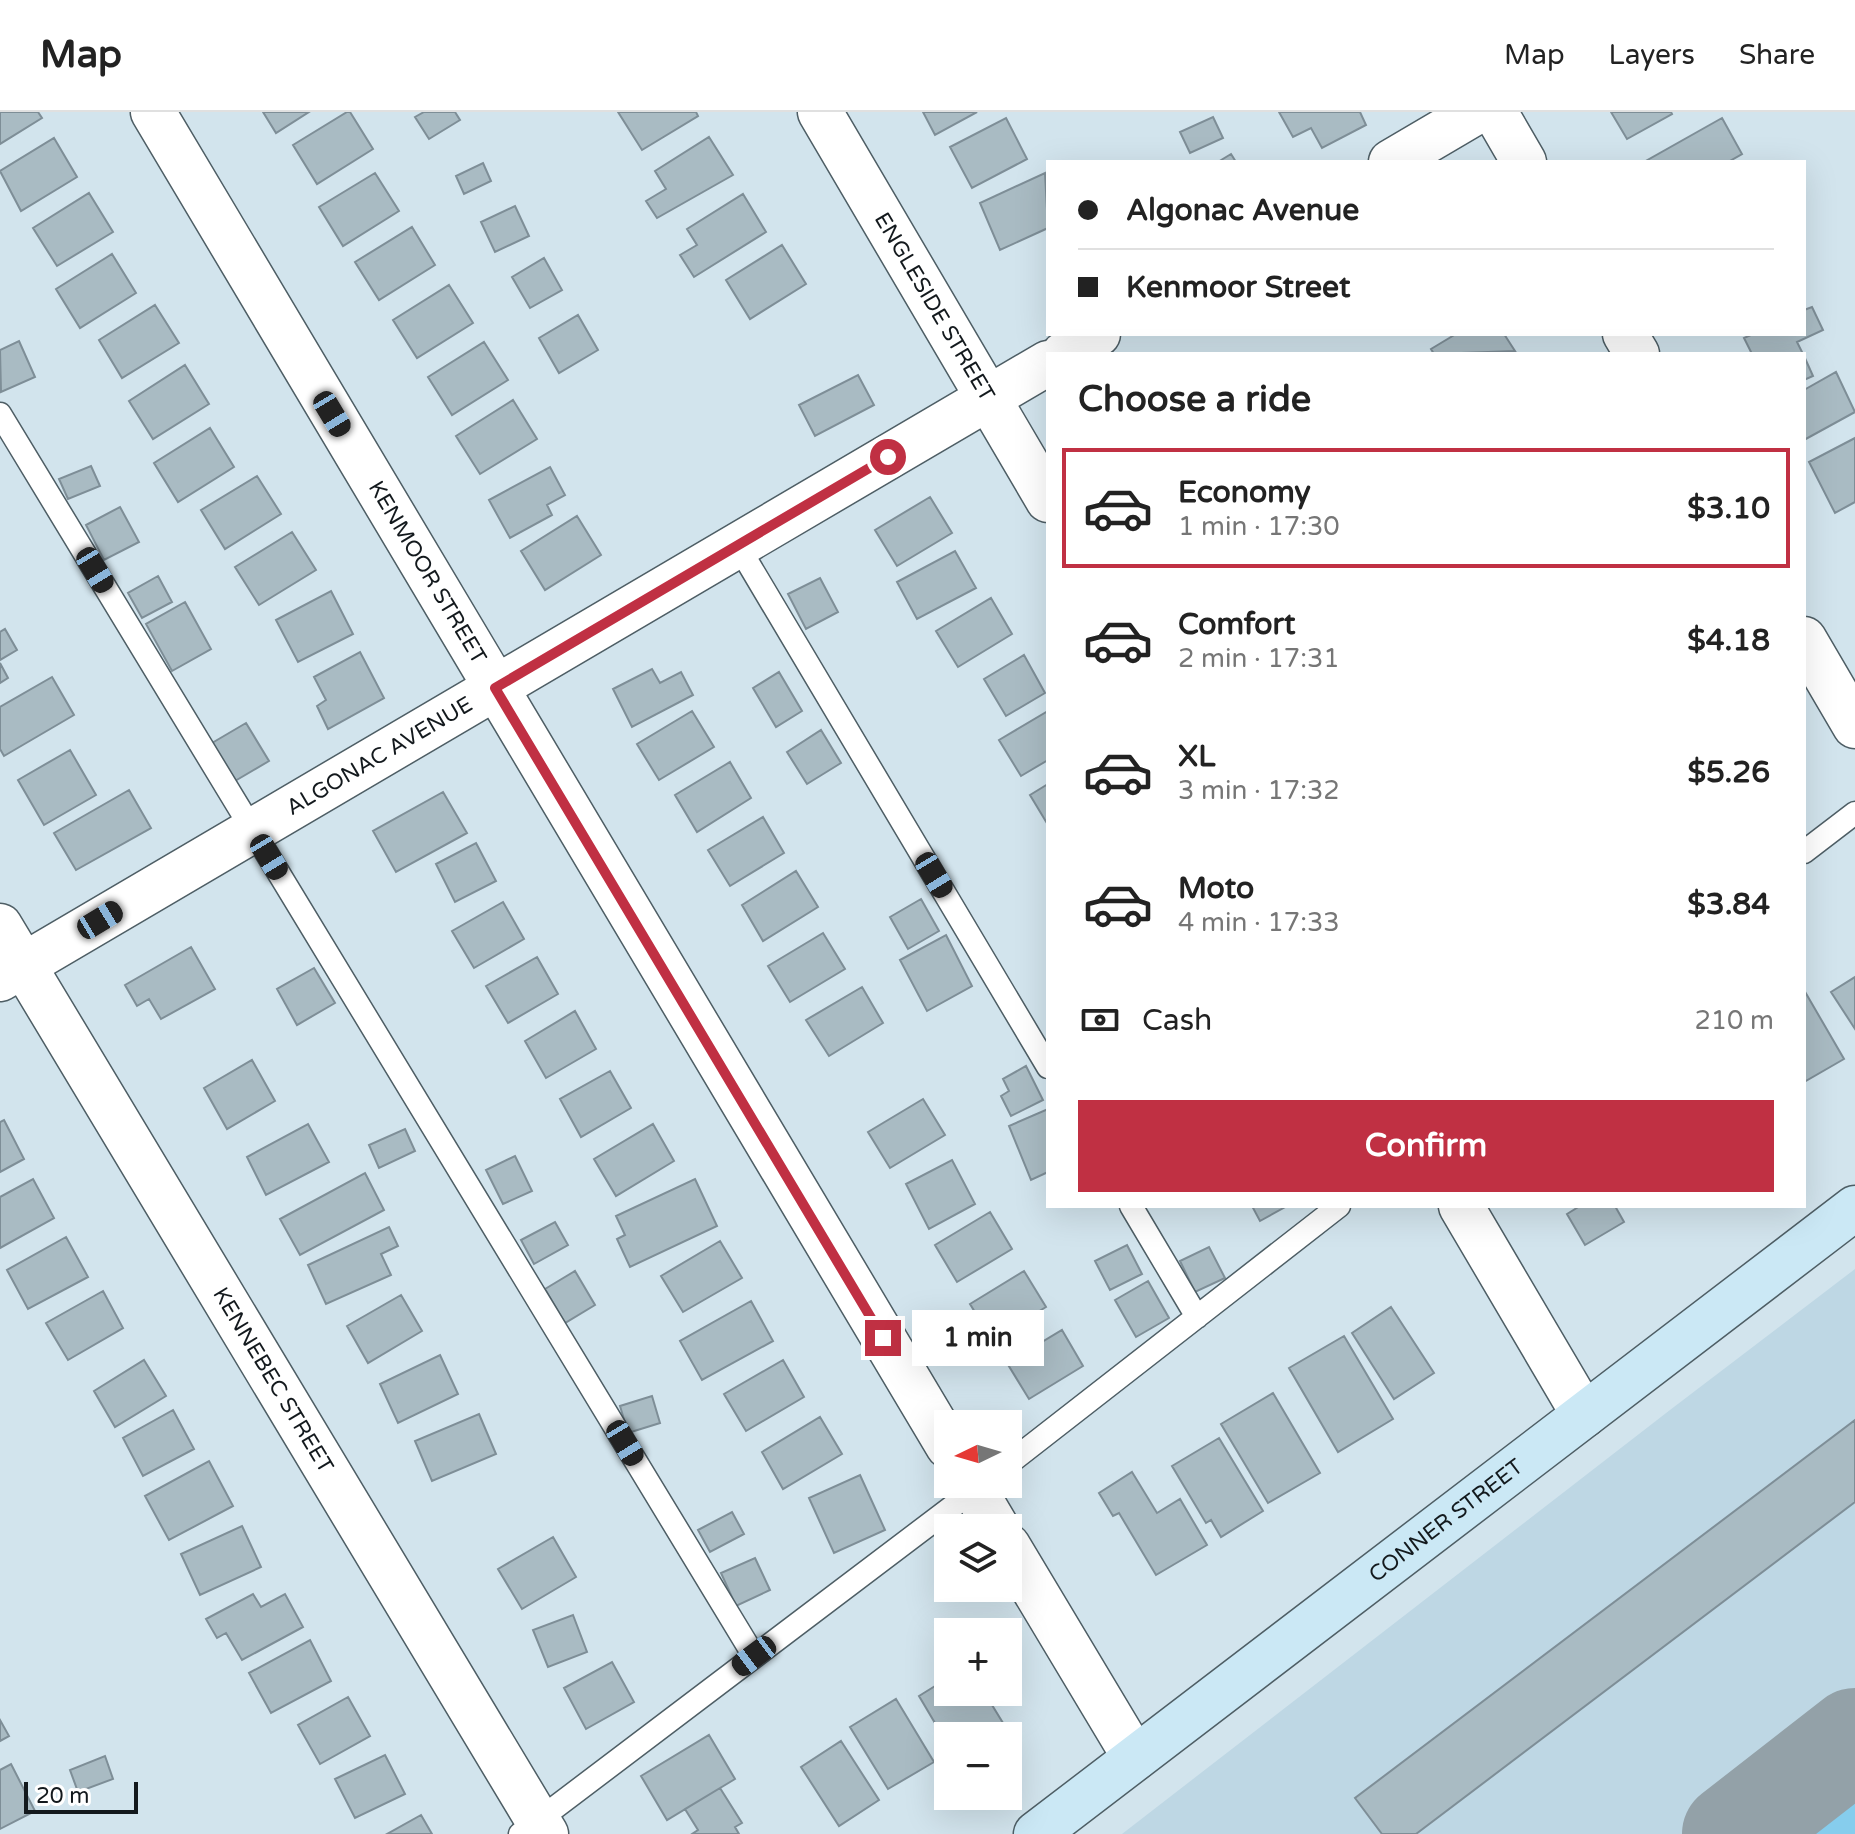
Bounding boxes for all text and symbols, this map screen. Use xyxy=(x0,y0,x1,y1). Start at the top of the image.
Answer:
text: Map xyxy=(40,32,122,78)
text: Map xyxy=(1504,38,1565,72)
text: Layers xyxy=(1609,38,1695,72)
text: Share xyxy=(1739,38,1815,72)
text: Algonac Avenue xyxy=(1126,192,1359,229)
street label: ENGLESIDE STREET xyxy=(869,208,1000,406)
text: Kenmoor Street xyxy=(1126,269,1350,306)
text: Choose a ride xyxy=(1078,378,1311,421)
car xyxy=(309,387,355,441)
route start xyxy=(870,439,906,475)
icon: car xyxy=(1082,472,1154,544)
text: Economy xyxy=(1178,474,1311,511)
street label: KENMOOR STREET xyxy=(363,476,492,669)
text: $3.10 xyxy=(1687,490,1770,527)
text: 1 min · 17:30 xyxy=(1178,511,1340,542)
car xyxy=(72,543,118,597)
icon: car xyxy=(1082,604,1154,676)
text: Comfort xyxy=(1178,606,1296,643)
text: $4.18 xyxy=(1687,622,1770,659)
text: 2 min · 17:31 xyxy=(1178,643,1340,674)
street label: ALGONAC AVENUE xyxy=(282,691,477,821)
icon: car xyxy=(1082,736,1154,808)
text: XL xyxy=(1178,738,1215,775)
text: $5.26 xyxy=(1688,754,1770,791)
text: 3 min · 17:32 xyxy=(1178,775,1340,806)
car xyxy=(246,830,292,884)
car xyxy=(911,848,957,902)
icon: car xyxy=(1082,868,1154,940)
text: Moto xyxy=(1178,870,1254,907)
text: $3.84 xyxy=(1687,886,1770,923)
car xyxy=(73,897,127,943)
text: 4 min · 17:33 xyxy=(1178,907,1340,938)
icon: cash xyxy=(1078,998,1122,1042)
text: Cash xyxy=(1142,1002,1212,1039)
text: 210 m xyxy=(1694,1005,1774,1036)
button: Confirm xyxy=(1078,1100,1774,1192)
street label: KENNEBEC STREET xyxy=(207,1283,339,1478)
callout: 1 min xyxy=(911,1310,1043,1366)
route end xyxy=(865,1320,901,1356)
text: 1 min xyxy=(943,1322,1013,1353)
north arrow xyxy=(934,1410,1022,1498)
map controls xyxy=(934,1410,1022,1810)
car xyxy=(602,1416,648,1470)
street label: CONNER STREET xyxy=(1364,1453,1529,1588)
button: layers xyxy=(934,1514,1022,1602)
button: + xyxy=(934,1618,1022,1706)
car xyxy=(728,1632,780,1680)
button: − xyxy=(934,1722,1022,1810)
scale bar xyxy=(24,1778,138,1814)
text: 20 m xyxy=(36,1783,90,1809)

